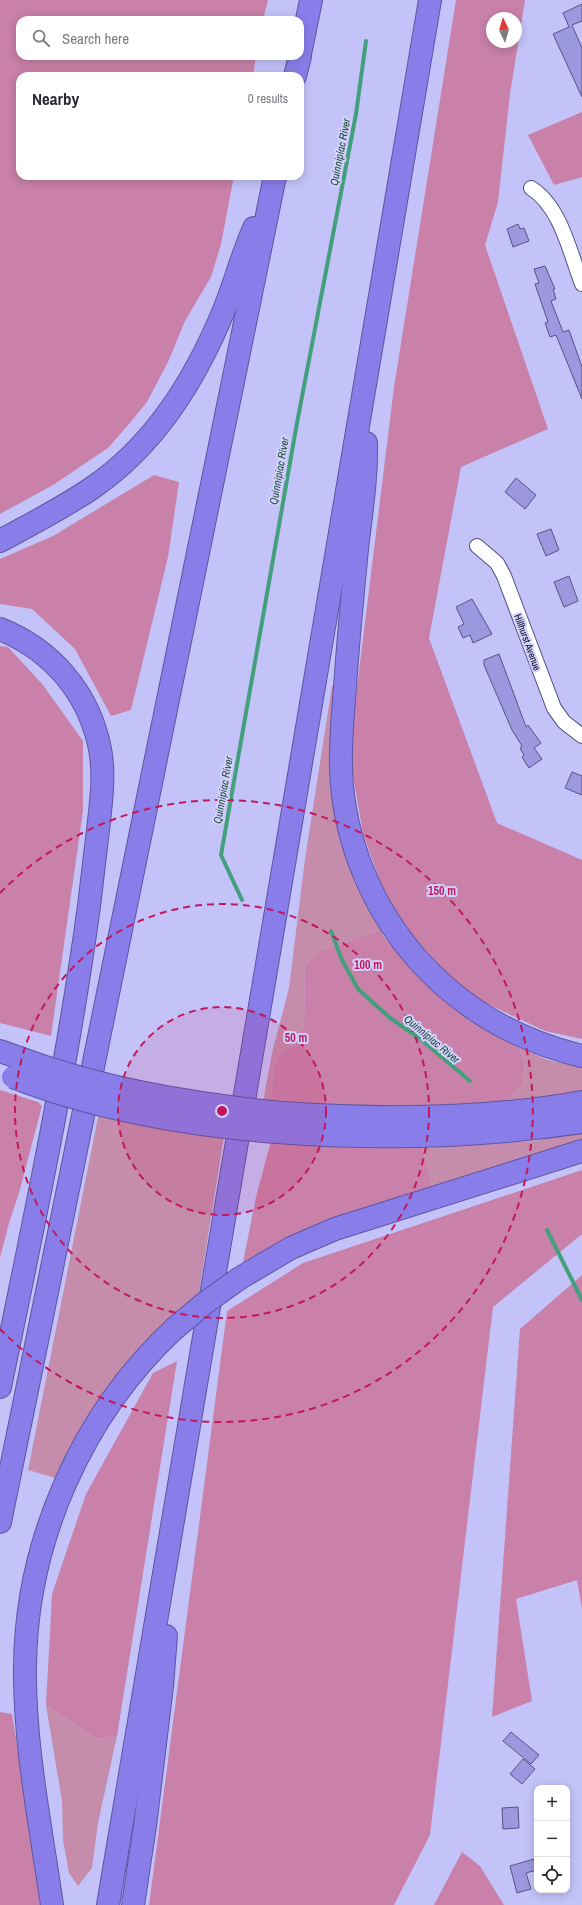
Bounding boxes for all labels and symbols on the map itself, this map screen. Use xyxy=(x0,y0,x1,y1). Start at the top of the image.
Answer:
north arrow xyxy=(486,12,522,48)
water label: Quinnipiac River xyxy=(327,116,354,187)
water label: Quinnipiac River xyxy=(266,435,292,506)
street label: Hillhurst Avenue xyxy=(511,612,544,673)
water label: Quinnipiac River xyxy=(210,754,236,825)
text: 150 m xyxy=(428,883,456,899)
text: 100 m xyxy=(354,957,382,973)
water label: Quinnipiac River xyxy=(401,1012,463,1067)
text: 50 m xyxy=(285,1030,307,1046)
centre of rings xyxy=(215,1104,229,1118)

